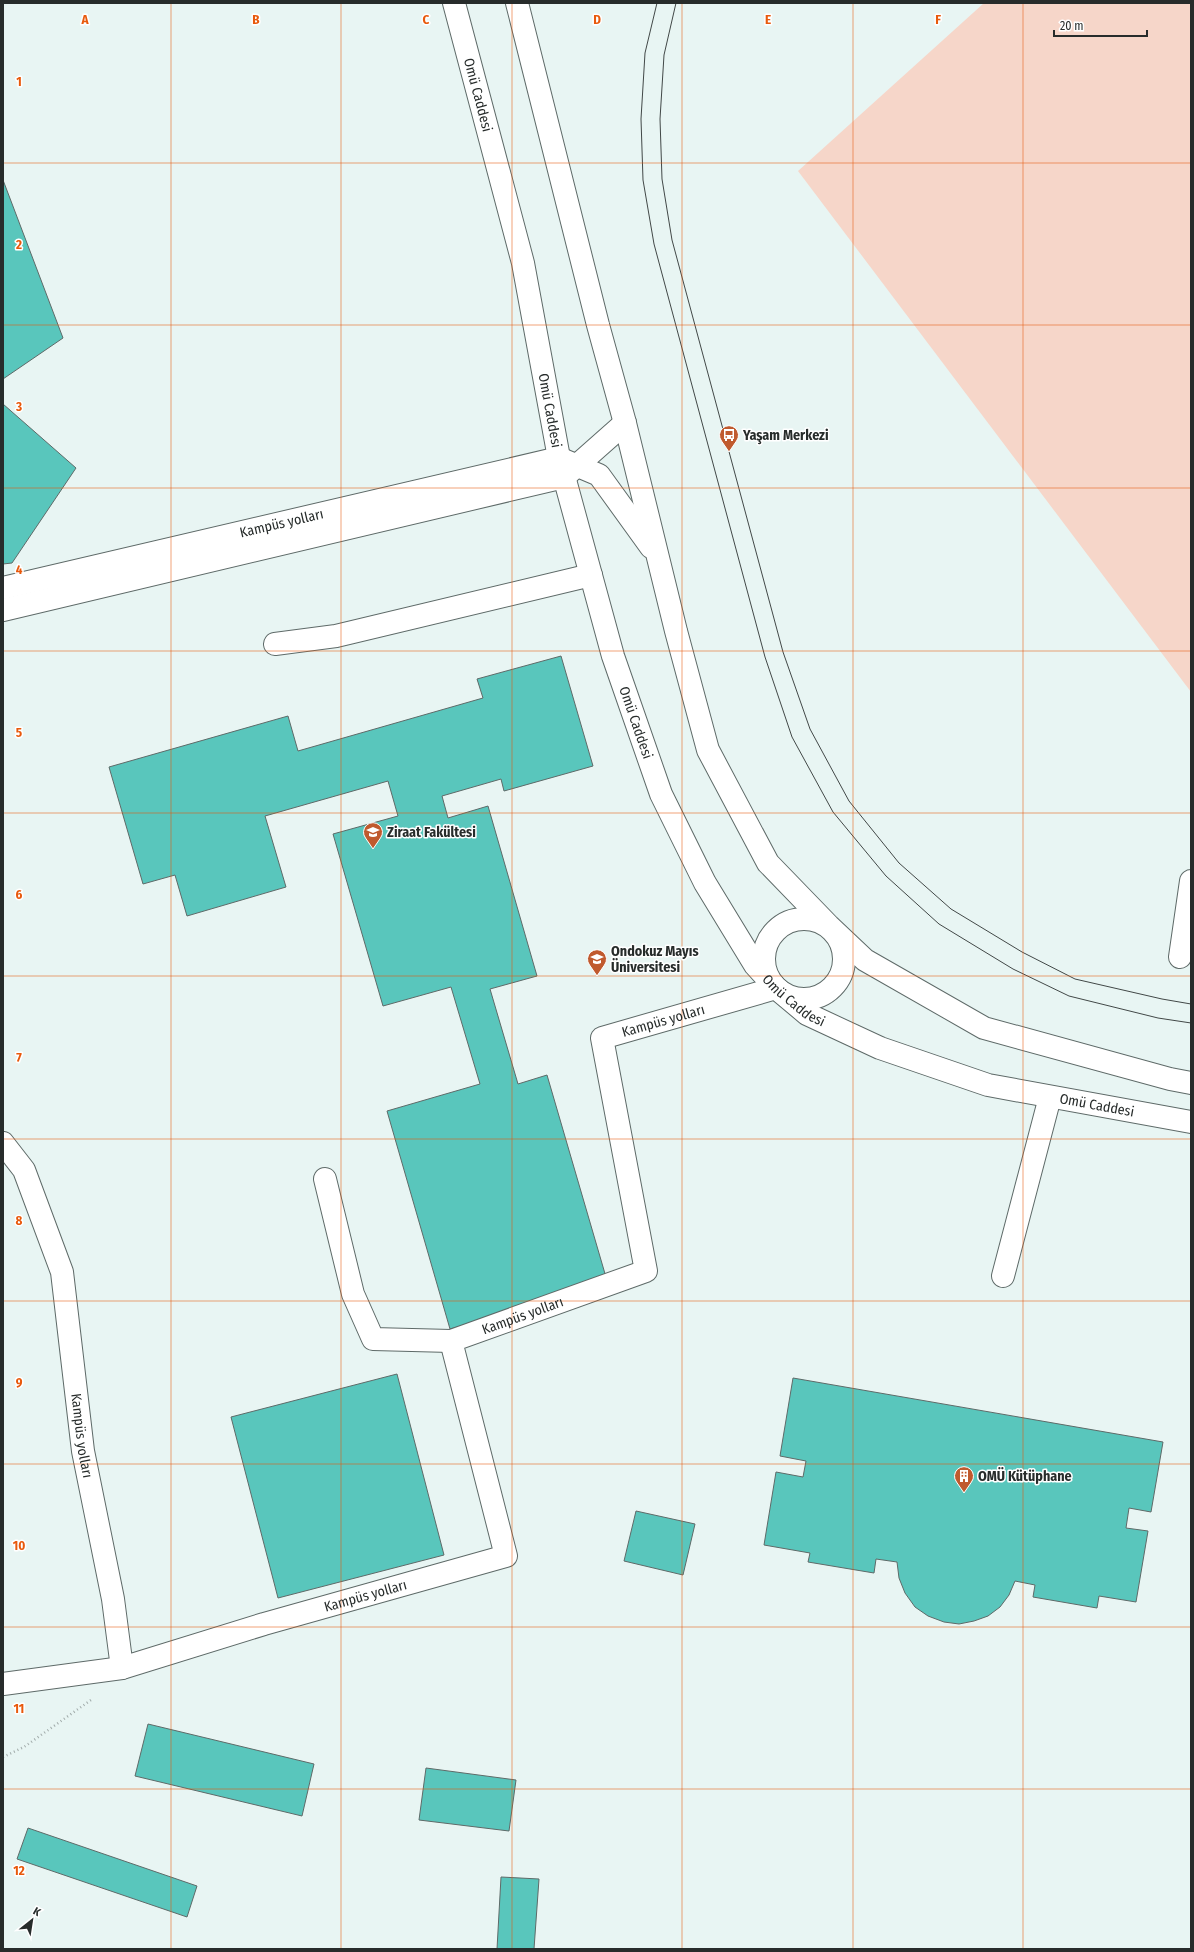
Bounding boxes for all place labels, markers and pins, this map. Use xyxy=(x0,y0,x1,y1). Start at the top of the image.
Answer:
bus stop icon: Yaşam Merkezi xyxy=(718,424,740,452)
place label: Yaşam Merkezi xyxy=(742,427,829,445)
school or university icon: Ziraat Fakültesi xyxy=(362,821,384,849)
place label: Ziraat Fakültesi xyxy=(387,824,476,841)
place label: Ondokuz Mayıs Üniversitesi xyxy=(611,943,699,976)
school or university icon: Ondokuz Mayıs Üniversitesi xyxy=(586,948,608,976)
building icon: OMÜ Kütüphane xyxy=(953,1465,975,1493)
place label: OMÜ Kütüphane xyxy=(978,1467,1072,1485)

